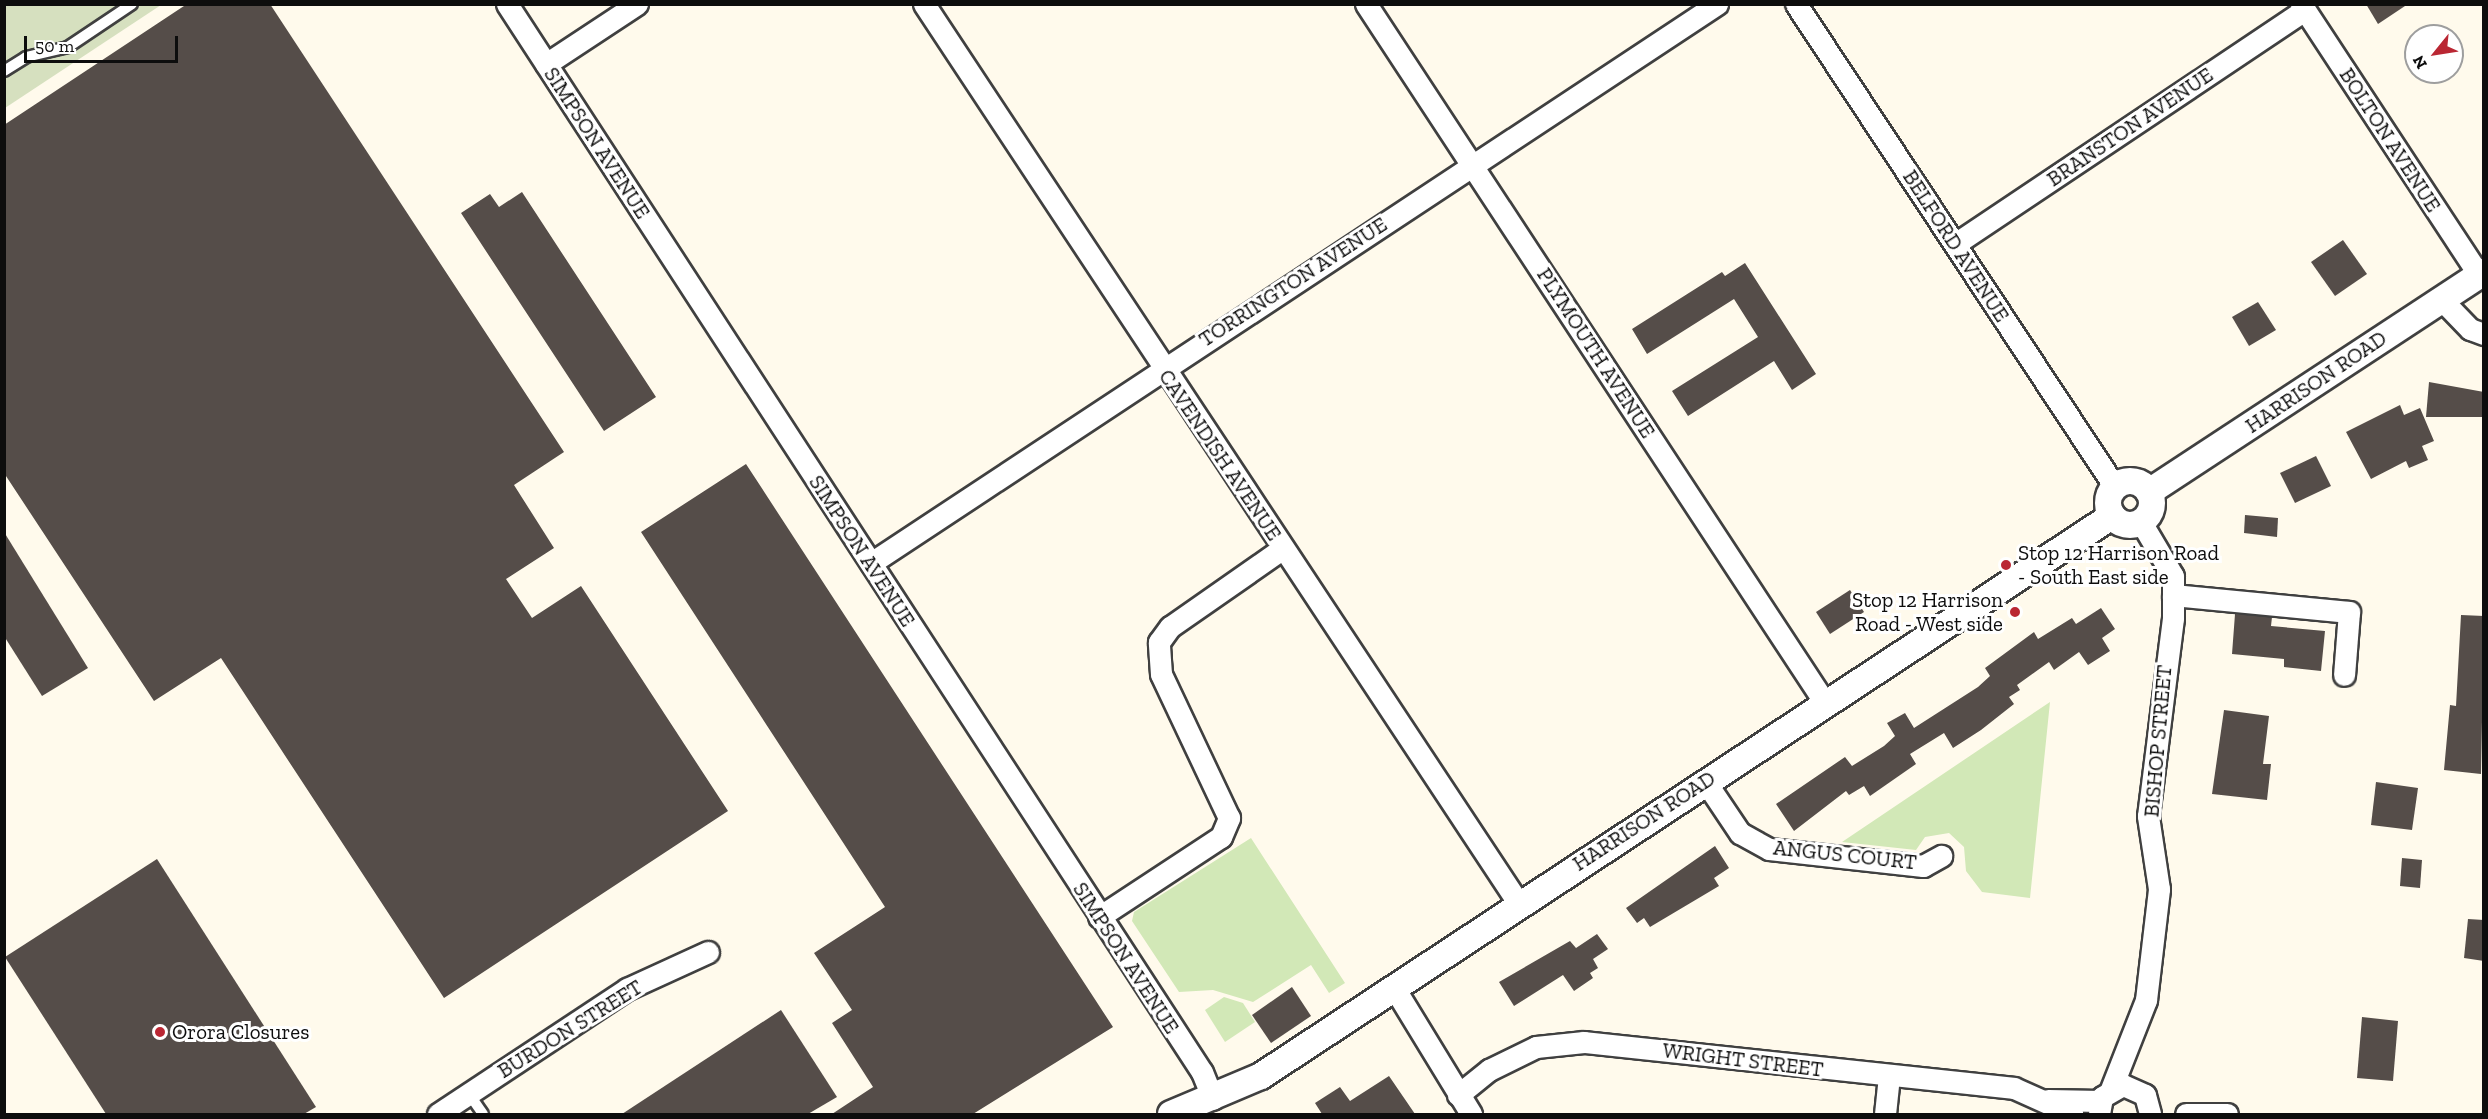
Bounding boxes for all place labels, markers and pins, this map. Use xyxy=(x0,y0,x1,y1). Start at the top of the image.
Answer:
place label: Stop 12 Harrison Road - South East side xyxy=(2018,540,2219,590)
marker: Stop 12 Harrison Road - South East side xyxy=(1999,558,2013,572)
place label: Stop 12 Harrison Road - West side xyxy=(1852,587,2003,637)
marker: Stop 12 Harrison Road - West side xyxy=(2008,605,2022,619)
place label: Orora Closures xyxy=(172,1019,309,1045)
marker: Orora Closures xyxy=(153,1025,167,1039)

